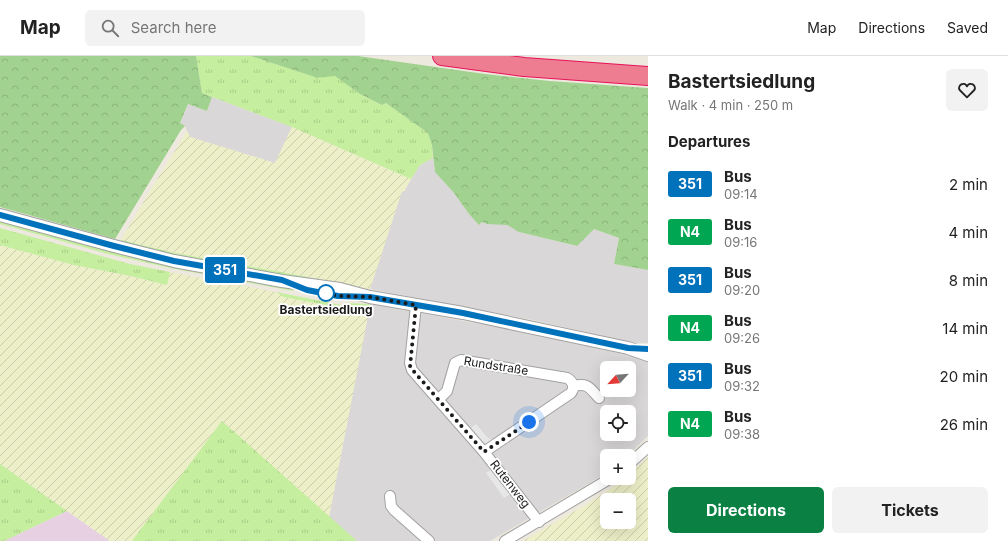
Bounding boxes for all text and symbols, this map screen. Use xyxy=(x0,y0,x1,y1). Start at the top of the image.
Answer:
search box xyxy=(85,10,365,46)
text: Map xyxy=(20,16,61,39)
icon: search xyxy=(99,17,121,39)
text: Search here xyxy=(131,18,216,37)
text: Map xyxy=(807,19,836,36)
text: Directions xyxy=(858,19,925,36)
text: Saved xyxy=(947,19,988,36)
button: heart xyxy=(946,69,988,111)
text: Bastertsiedlung xyxy=(668,70,815,93)
text: Walk · 4 min · 250 m xyxy=(668,97,793,113)
text: Departures xyxy=(668,132,750,151)
text: Bus xyxy=(724,167,752,186)
text: 351 xyxy=(678,175,702,192)
text: 2 min xyxy=(949,175,988,194)
text: 09:14 xyxy=(724,186,758,202)
text: Bus xyxy=(724,215,752,234)
text: N4 xyxy=(680,223,700,240)
text: 4 min xyxy=(948,223,988,242)
text: 09:16 xyxy=(724,234,757,250)
line badge: 351 xyxy=(202,257,248,283)
text: 351 xyxy=(213,261,237,278)
text: Bus xyxy=(724,263,752,282)
text: 351 xyxy=(678,271,702,288)
text: 8 min xyxy=(949,271,988,290)
text: 09:20 xyxy=(724,282,760,298)
marker: Bastertsiedlung xyxy=(317,284,335,302)
place label: Bastertsiedlung xyxy=(280,302,372,317)
text: Bus xyxy=(724,311,752,330)
text: N4 xyxy=(680,319,700,336)
text: 14 min xyxy=(942,319,988,338)
text: 09:26 xyxy=(724,330,760,346)
street label: Rundstraße xyxy=(463,353,529,378)
text: Bus xyxy=(724,359,752,378)
north arrow xyxy=(600,361,636,397)
map controls xyxy=(600,361,636,529)
text: 351 xyxy=(678,367,702,384)
text: 20 min xyxy=(940,367,988,386)
text: 09:32 xyxy=(724,378,760,394)
button: locate xyxy=(600,405,636,441)
text: Bus xyxy=(724,407,752,426)
your location xyxy=(519,412,539,432)
text: N4 xyxy=(680,415,700,432)
text: 26 min xyxy=(940,415,988,434)
text: 09:38 xyxy=(724,426,760,442)
button: + xyxy=(600,449,636,485)
street label: Rutenweg xyxy=(487,457,534,511)
button: Directions xyxy=(668,487,824,533)
button: Tickets xyxy=(832,487,988,533)
button: − xyxy=(600,493,636,529)

